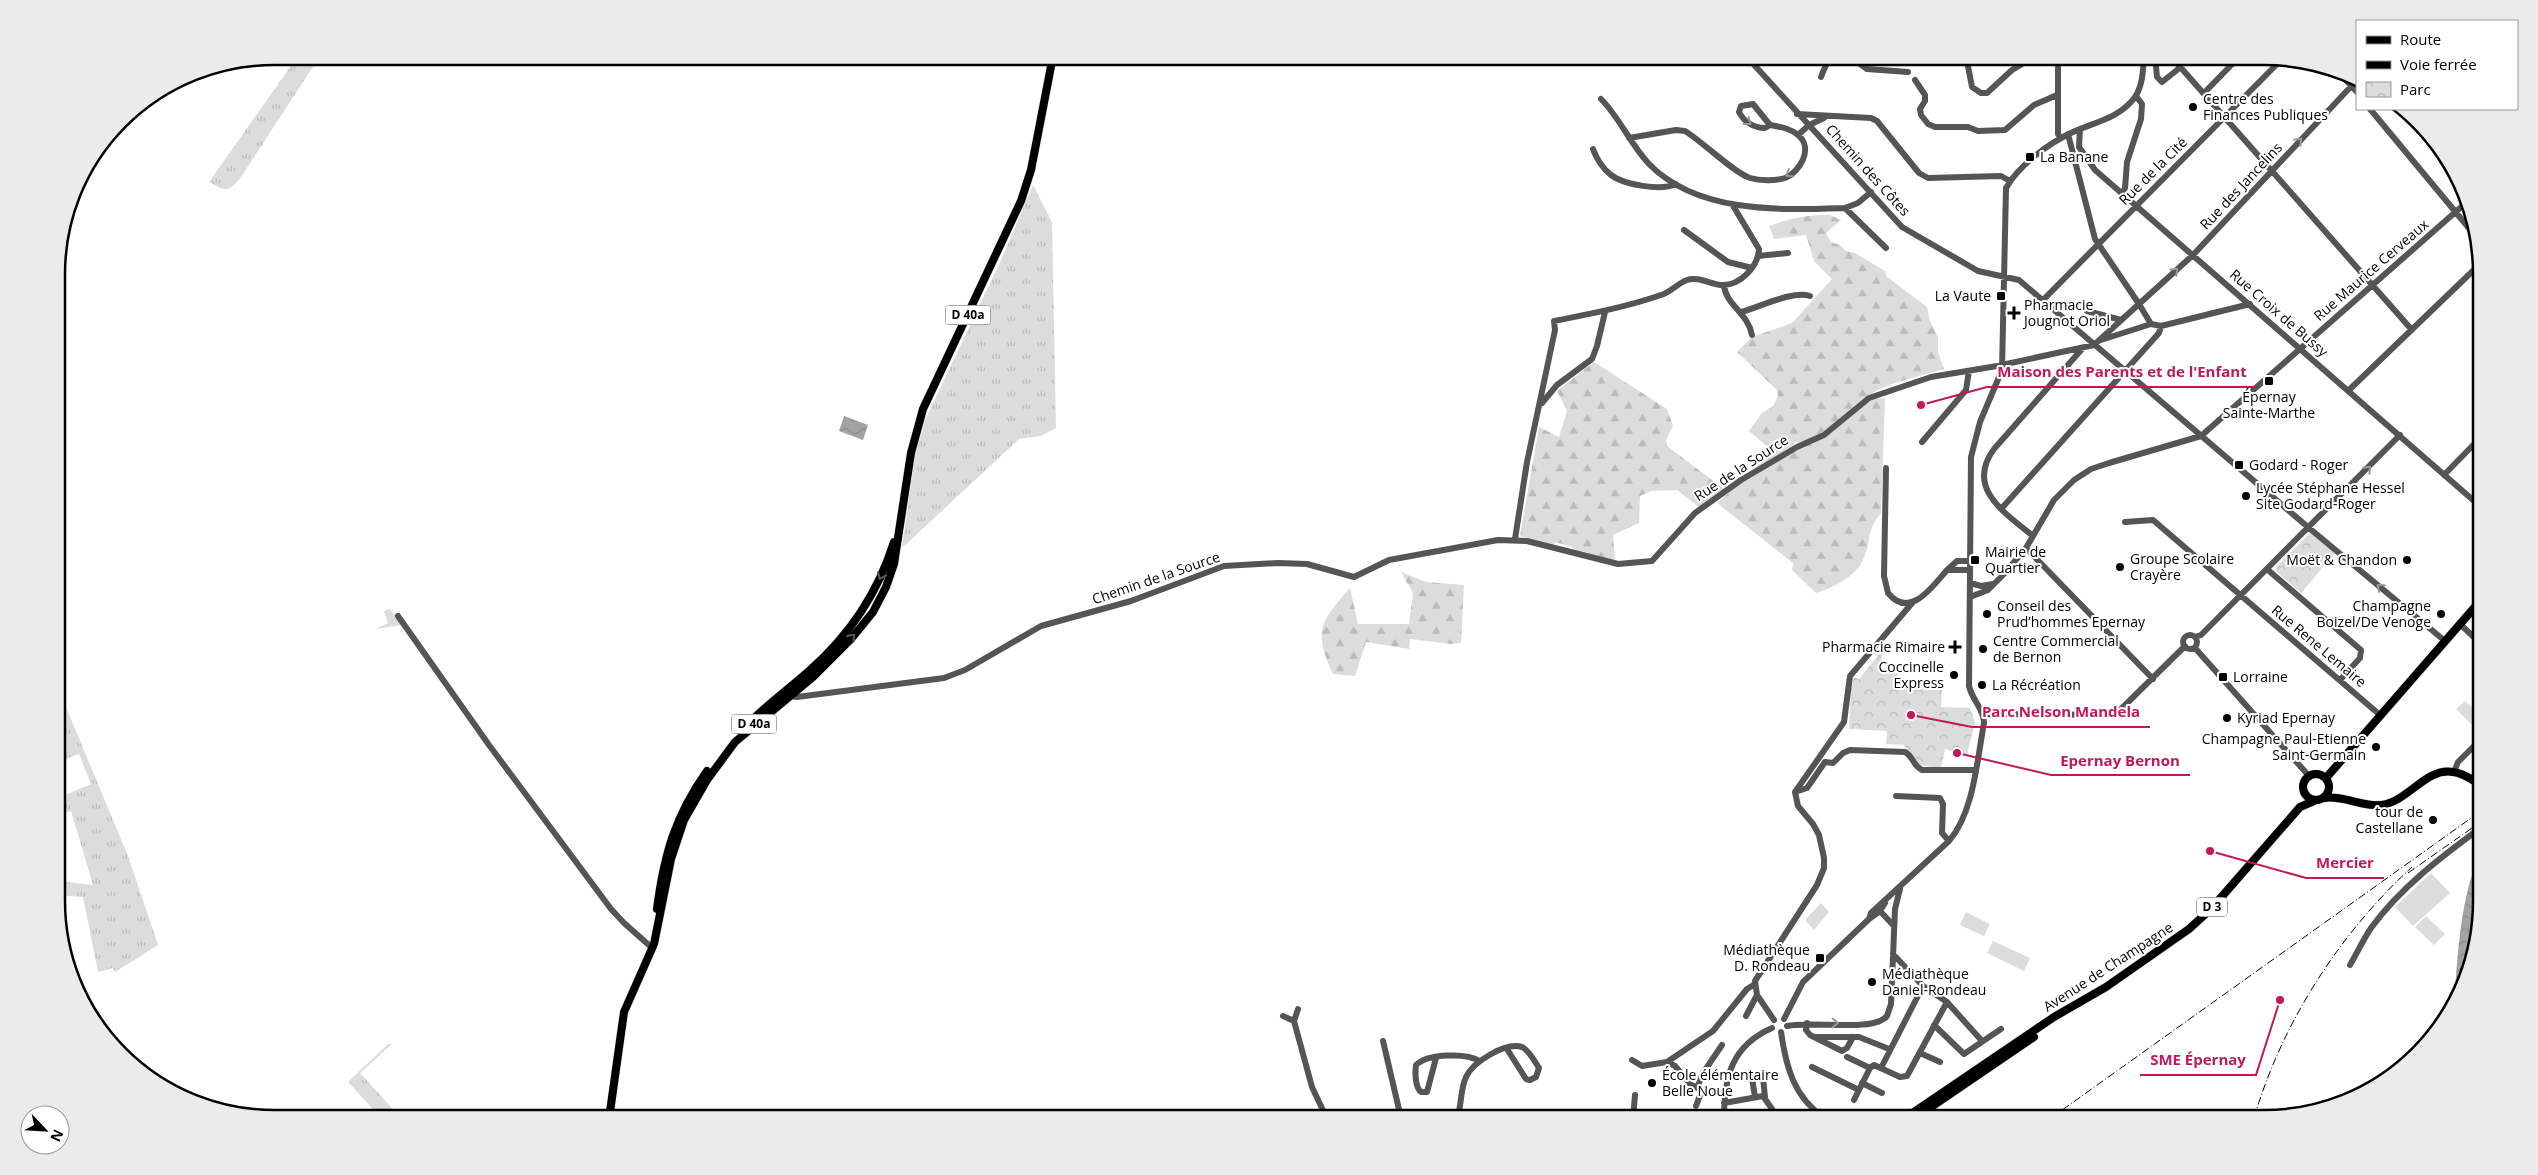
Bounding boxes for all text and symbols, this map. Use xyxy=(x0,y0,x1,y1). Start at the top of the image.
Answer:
legend xyxy=(2356,20,2518,110)
text: Route xyxy=(2400,29,2441,49)
text: Voie ferrée xyxy=(2400,54,2477,74)
text: Parc xyxy=(2400,79,2431,99)
place label: Centre des Finances Publiques xyxy=(2203,89,2328,124)
marker: Centre des Finances Publiques xyxy=(2187,101,2199,113)
one-way arrow xyxy=(1743,116,1752,125)
street label: Chemin des Côtes xyxy=(1822,120,1915,220)
street label: Rue de la Cité xyxy=(2114,132,2191,209)
street label: Rue des Jancelins xyxy=(2195,138,2286,233)
one-way arrow xyxy=(2293,138,2302,147)
place label: La Banane xyxy=(2040,147,2108,166)
marker: La Banane xyxy=(2024,151,2036,163)
one-way arrow xyxy=(1785,168,1794,178)
street label: Rue Maurice Cerveaux xyxy=(2309,214,2433,325)
street label: Rue Croix de Bussy xyxy=(2226,265,2333,361)
one-way arrow xyxy=(2169,268,2178,277)
place label: La Vaute xyxy=(1935,286,1991,305)
marker: La Vaute xyxy=(1995,290,2007,302)
place label: Pharmacie Jougnot Oriol xyxy=(2022,295,2110,330)
road number: D 40a xyxy=(946,306,990,324)
marker: Pharmacie Jougnot Oriol xyxy=(2008,307,2020,319)
callout: Maison des Parents et de l'Enfant xyxy=(1987,357,2256,387)
text: Maison des Parents et de l'Enfant xyxy=(1997,361,2247,381)
marker: Épernay Sainte-Marthe xyxy=(2263,375,2275,387)
place label: Épernay Sainte-Marthe xyxy=(2223,387,2315,422)
street label: Rue de la Source xyxy=(1690,430,1792,505)
place label: Godard - Roger xyxy=(2249,455,2349,474)
marker: Godard - Roger xyxy=(2233,459,2245,471)
one-way arrow xyxy=(2362,465,2371,474)
place label: Lycée Stéphane Hessel Site Godard-Roger xyxy=(2256,478,2405,513)
marker: Lycée Stéphane Hessel Site Godard-Roger xyxy=(2240,490,2252,502)
place label: Mairie de Quartier xyxy=(1985,542,2046,577)
street label: Chemin de la Source xyxy=(1089,547,1222,608)
place label: Groupe Scolaire Crayère xyxy=(2130,549,2234,584)
place label: Moёt & Chandon xyxy=(2286,550,2397,569)
marker: Mairie de Quartier xyxy=(1969,554,1981,566)
marker: Moёt & Chandon xyxy=(2401,554,2413,566)
marker: Groupe Scolaire Crayère xyxy=(2114,561,2126,573)
one-way arrow xyxy=(876,571,887,580)
one-way arrow xyxy=(2377,584,2386,593)
place label: Conseil des Prud’hommes Epernay xyxy=(1997,596,2146,631)
place label: Champagne Boizel/De Venoge xyxy=(2317,596,2431,631)
street label: Rue Rene Lemaire xyxy=(2268,600,2371,691)
marker: Conseil des Prud’hommes Epernay xyxy=(1981,608,1993,620)
marker: Champagne Boizel/De Venoge xyxy=(2435,608,2447,620)
place label: Centre Commercial de Bernon xyxy=(1993,631,2119,666)
one-way arrow xyxy=(846,634,855,643)
place label: Pharmacie Rimaire xyxy=(1822,637,1945,656)
marker: Pharmacie Rimaire xyxy=(1949,641,1961,653)
marker: Centre Commercial de Bernon xyxy=(1977,643,1989,655)
place label: Coccinelle Express xyxy=(1878,657,1944,692)
place label: Lorraine xyxy=(2233,667,2288,686)
marker: Coccinelle Express xyxy=(1948,669,1960,681)
marker: Lorraine xyxy=(2217,671,2229,683)
place label: La Récréation xyxy=(1992,675,2081,694)
marker: La Récréation xyxy=(1976,679,1988,691)
callout: Parc Nelson Mandela xyxy=(1972,697,2150,727)
text: Parc Nelson Mandela xyxy=(1982,701,2140,721)
place label: Kyriad Epernay xyxy=(2237,708,2336,727)
marker: Kyriad Epernay xyxy=(2221,712,2233,724)
road number: D 40a xyxy=(732,714,776,734)
place label: Champagne Paul-Etienne Saint-Germain xyxy=(2202,729,2366,764)
marker: Champagne Paul-Etienne Saint-Germain xyxy=(2370,741,2382,753)
callout: Epernay Bernon xyxy=(2051,745,2190,775)
text: Epernay Bernon xyxy=(2060,750,2180,770)
place label: tour de Castellane xyxy=(2356,802,2423,837)
marker: tour de Castellane xyxy=(2427,814,2439,826)
callout: Mercier xyxy=(2306,848,2384,878)
text: Mercier xyxy=(2316,852,2374,872)
road number: D 3 xyxy=(2197,898,2227,916)
street label: Avenue de Champagne xyxy=(2039,917,2176,1016)
place label: Médiathèque D. Rondeau xyxy=(1723,940,1810,975)
marker: Médiathèque D. Rondeau xyxy=(1814,952,1826,964)
place label: Médiathèque Daniel-Rondeau xyxy=(1882,964,1986,999)
marker: Médiathèque Daniel-Rondeau xyxy=(1866,976,1878,988)
one-way arrow xyxy=(1831,1018,1839,1029)
callout: SME Épernay xyxy=(2140,1045,2256,1075)
text: SME Épernay xyxy=(2150,1049,2246,1069)
place label: École élémentaire Belle Noue xyxy=(1662,1065,1779,1100)
marker: École élémentaire Belle Noue xyxy=(1646,1077,1658,1089)
north arrow xyxy=(20,1105,70,1155)
text: N xyxy=(46,1127,68,1145)

